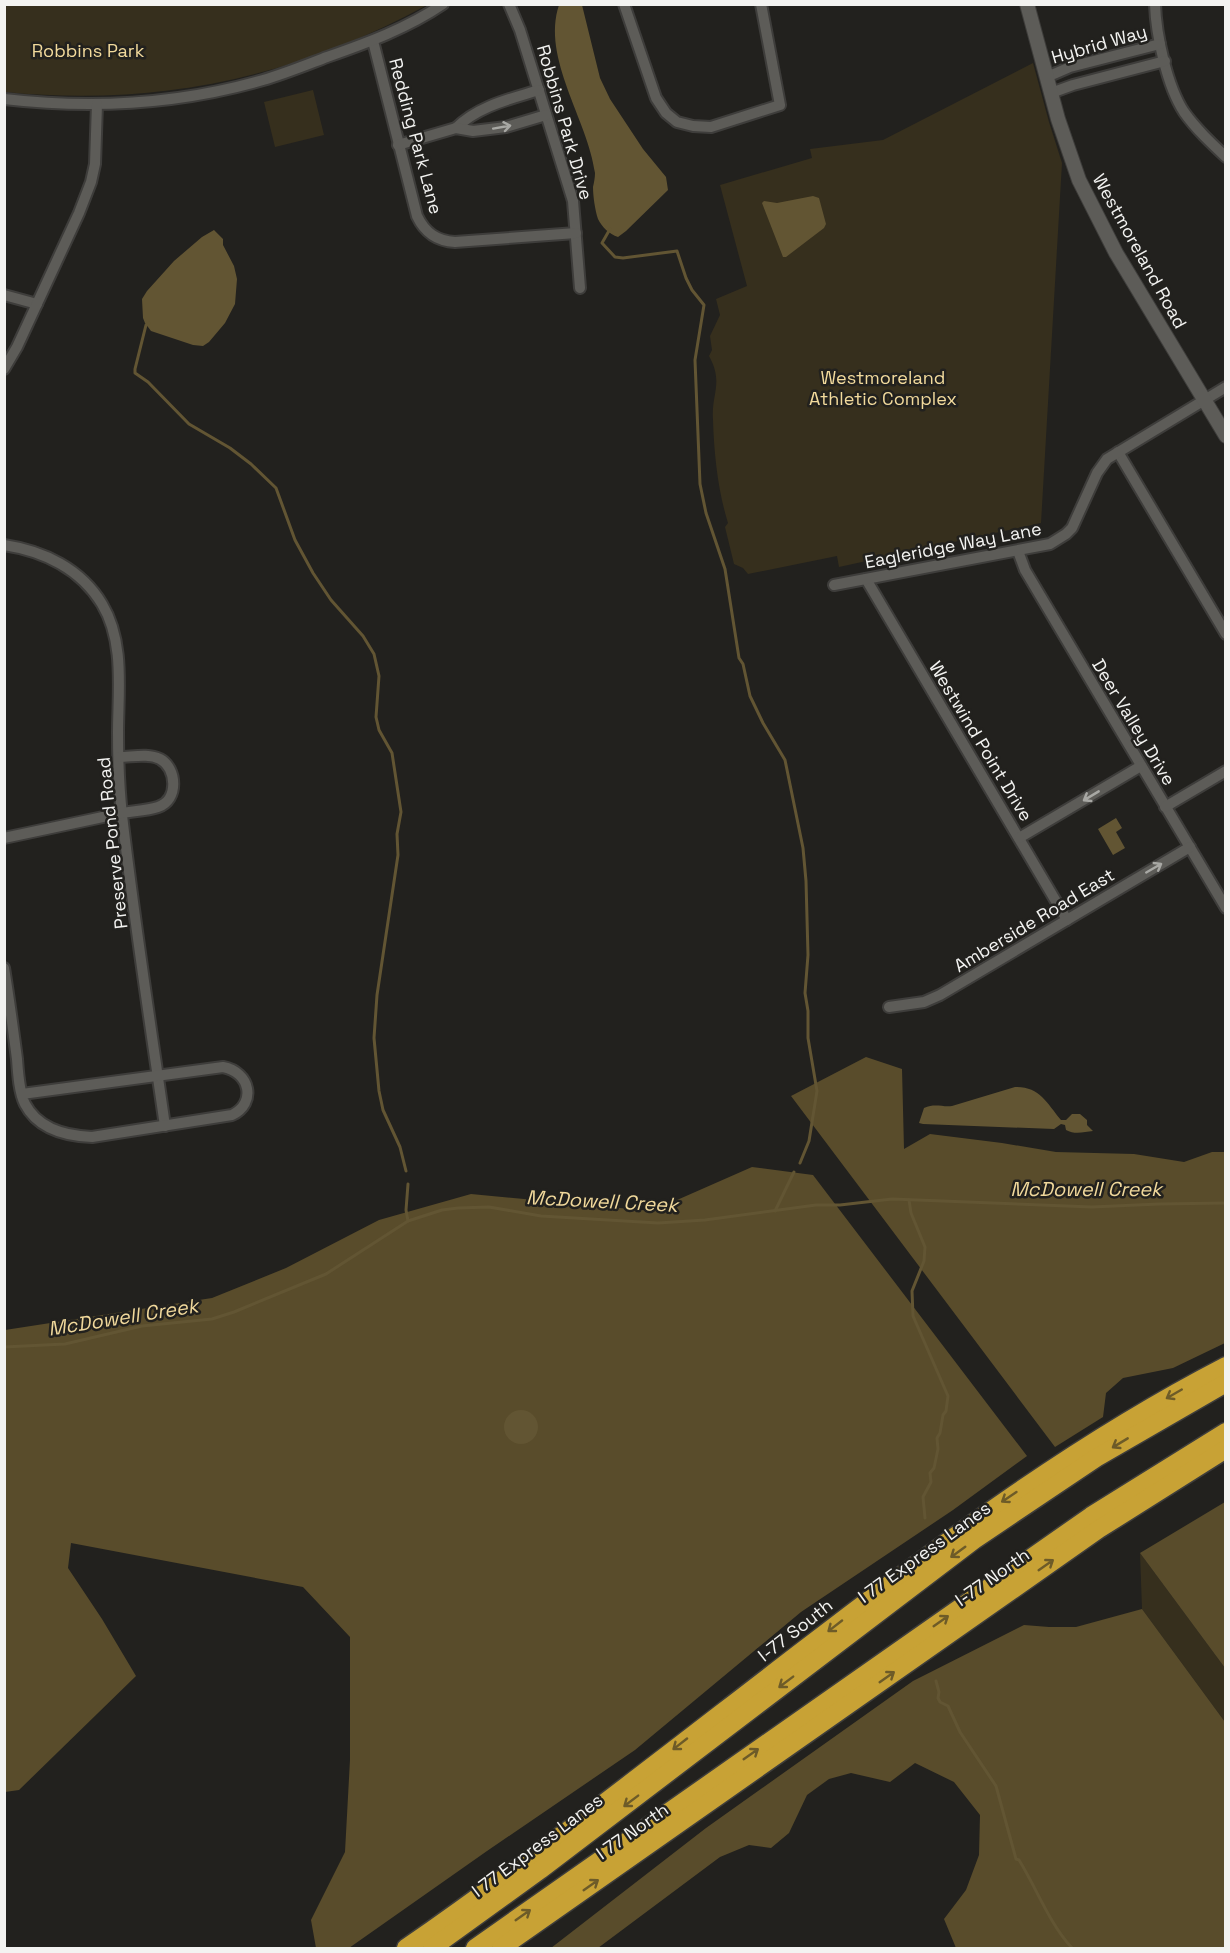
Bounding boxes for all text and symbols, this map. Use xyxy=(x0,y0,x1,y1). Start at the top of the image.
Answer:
street label: Hybrid Way xyxy=(1049,19,1149,69)
park label: Robbins Park xyxy=(32,39,145,62)
street label: Robbins Park Drive xyxy=(532,42,598,202)
street label: Redding Park Lane xyxy=(384,55,448,217)
one-way arrow xyxy=(491,121,511,132)
street label: Westmoreland Road xyxy=(1088,169,1192,333)
park label: Westmoreland Athletic Complex xyxy=(809,366,957,410)
street label: Eagleridge Way Lane xyxy=(863,517,1043,573)
street label: Deer Valley Drive xyxy=(1087,655,1181,789)
street label: Westwind Point Drive xyxy=(924,657,1038,825)
street label: Preserve Pond Road xyxy=(92,756,132,930)
one-way arrow xyxy=(1083,790,1100,802)
one-way arrow xyxy=(1145,862,1162,874)
street label: Amberside Road East xyxy=(950,863,1118,977)
water label: McDowell Creek xyxy=(1010,1176,1164,1202)
water label: McDowell Creek xyxy=(526,1184,681,1218)
water label: McDowell Creek xyxy=(46,1292,202,1342)
one-way arrow xyxy=(1166,1388,1183,1400)
one-way arrow xyxy=(1112,1438,1129,1450)
one-way arrow xyxy=(1001,1492,1018,1504)
street label: I 77 Express Lanes xyxy=(853,1496,995,1608)
street label: I-77 North xyxy=(950,1543,1034,1611)
one-way arrow xyxy=(951,1545,967,1558)
one-way arrow xyxy=(1038,1559,1054,1571)
street label: I-77 South xyxy=(753,1594,837,1666)
one-way arrow xyxy=(933,1615,949,1627)
one-way arrow xyxy=(827,1619,843,1632)
one-way arrow xyxy=(878,1671,894,1683)
one-way arrow xyxy=(778,1675,794,1688)
one-way arrow xyxy=(673,1738,689,1751)
one-way arrow xyxy=(742,1748,759,1760)
street label: I 77 Express Lanes xyxy=(467,1788,607,1902)
one-way arrow xyxy=(624,1794,640,1807)
street label: I 77 North xyxy=(591,1798,673,1864)
one-way arrow xyxy=(582,1879,598,1891)
one-way arrow xyxy=(514,1909,530,1921)

